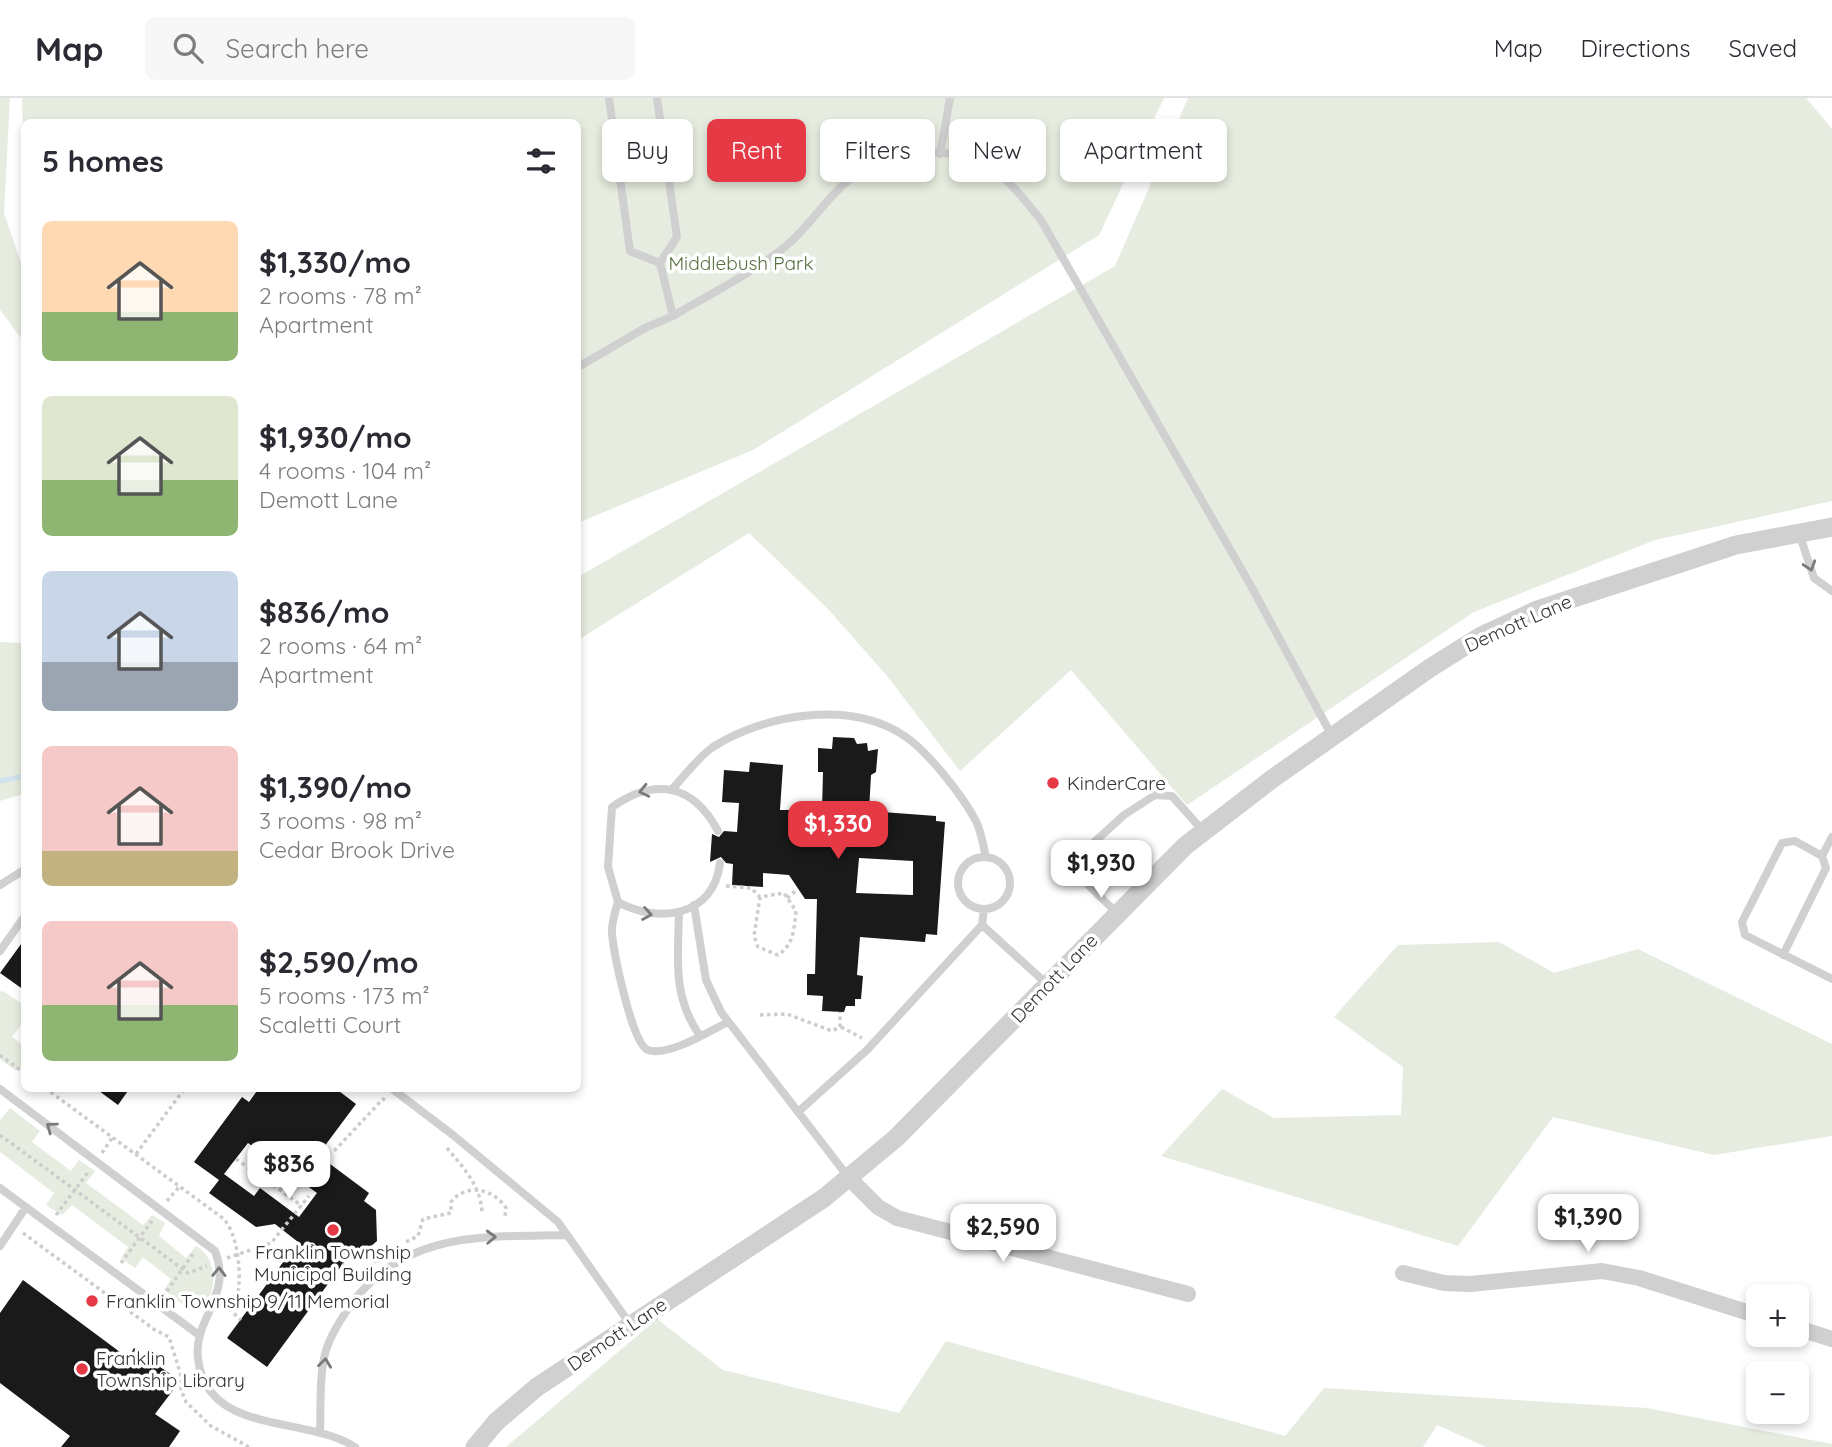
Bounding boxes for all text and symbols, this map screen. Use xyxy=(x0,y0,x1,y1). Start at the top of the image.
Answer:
search box xyxy=(145,17,635,80)
text: Map xyxy=(35,28,103,69)
icon: search xyxy=(169,29,207,67)
text: Search here xyxy=(225,32,369,65)
text: Map xyxy=(1494,33,1543,63)
text: Directions xyxy=(1581,33,1691,63)
text: Saved xyxy=(1729,33,1797,63)
chip: Buy xyxy=(602,119,693,182)
chip: Rent xyxy=(707,119,806,182)
chip: Filters xyxy=(820,119,935,182)
chip: New xyxy=(949,119,1046,182)
chip: Apartment xyxy=(1060,119,1227,182)
text: 5 homes xyxy=(42,142,164,180)
icon: filters xyxy=(522,142,560,180)
text: $1,330/mo xyxy=(259,243,411,281)
icon: home xyxy=(98,249,182,333)
park label: Middlebush Park xyxy=(668,251,814,275)
text: 2 rooms · 78 m² xyxy=(259,281,422,310)
text: Apartment xyxy=(259,310,373,339)
text: $1,930/mo xyxy=(259,418,412,456)
icon: home xyxy=(98,424,182,508)
text: 4 rooms · 104 m² xyxy=(259,456,431,485)
text: Demott Lane xyxy=(259,485,398,514)
one-way arrow xyxy=(1802,559,1816,571)
street label: Demott Lane xyxy=(1461,589,1575,657)
text: $836/mo xyxy=(259,593,389,631)
icon: home xyxy=(98,599,182,683)
text: 2 rooms · 64 m² xyxy=(259,631,422,660)
text: Apartment xyxy=(259,660,373,689)
text: $1,390/mo xyxy=(259,768,412,806)
place label: KinderCare xyxy=(1067,771,1166,795)
icon: home xyxy=(98,774,182,858)
marker: KinderCare xyxy=(1045,775,1061,791)
one-way arrow xyxy=(638,783,650,797)
pin: $1,330 xyxy=(781,802,895,861)
text: 3 rooms · 98 m² xyxy=(259,806,422,835)
text: $1,330 xyxy=(804,809,872,838)
text: Cedar Brook Drive xyxy=(259,835,455,864)
pin: $1,930 xyxy=(1044,840,1158,900)
text: $1,930 xyxy=(1067,848,1135,877)
one-way arrow xyxy=(641,906,653,921)
street label: Demott Lane xyxy=(1006,928,1102,1028)
text: $2,590/mo xyxy=(259,943,418,981)
icon: home xyxy=(98,949,182,1033)
text: 5 rooms · 173 m² xyxy=(259,981,430,1010)
text: Scaletti Court xyxy=(259,1010,401,1039)
one-way arrow xyxy=(46,1123,59,1135)
pin: $836 xyxy=(248,1142,330,1201)
text: $836 xyxy=(263,1149,315,1178)
pin: $1,390 xyxy=(1531,1194,1645,1254)
text: $1,390 xyxy=(1554,1202,1622,1231)
pin: $2,590 xyxy=(946,1204,1060,1264)
text: $2,590 xyxy=(966,1212,1040,1241)
marker: Franklin Township Municipal Building xyxy=(325,1222,341,1238)
one-way arrow xyxy=(486,1230,497,1245)
place label: Franklin Township Municipal Building xyxy=(254,1240,412,1286)
one-way arrow xyxy=(211,1266,226,1277)
map controls xyxy=(1746,1284,1809,1424)
button: + xyxy=(1746,1284,1809,1347)
place label: Franklin Township 9/11 Memorial xyxy=(106,1289,390,1313)
street label: Demott Lane xyxy=(563,1292,671,1376)
marker: Franklin Township 9/11 Memorial xyxy=(84,1293,100,1309)
place label: Franklin Township Library xyxy=(96,1346,245,1392)
one-way arrow xyxy=(317,1357,332,1369)
marker: Franklin Township Library xyxy=(74,1361,90,1377)
button: − xyxy=(1746,1361,1809,1424)

